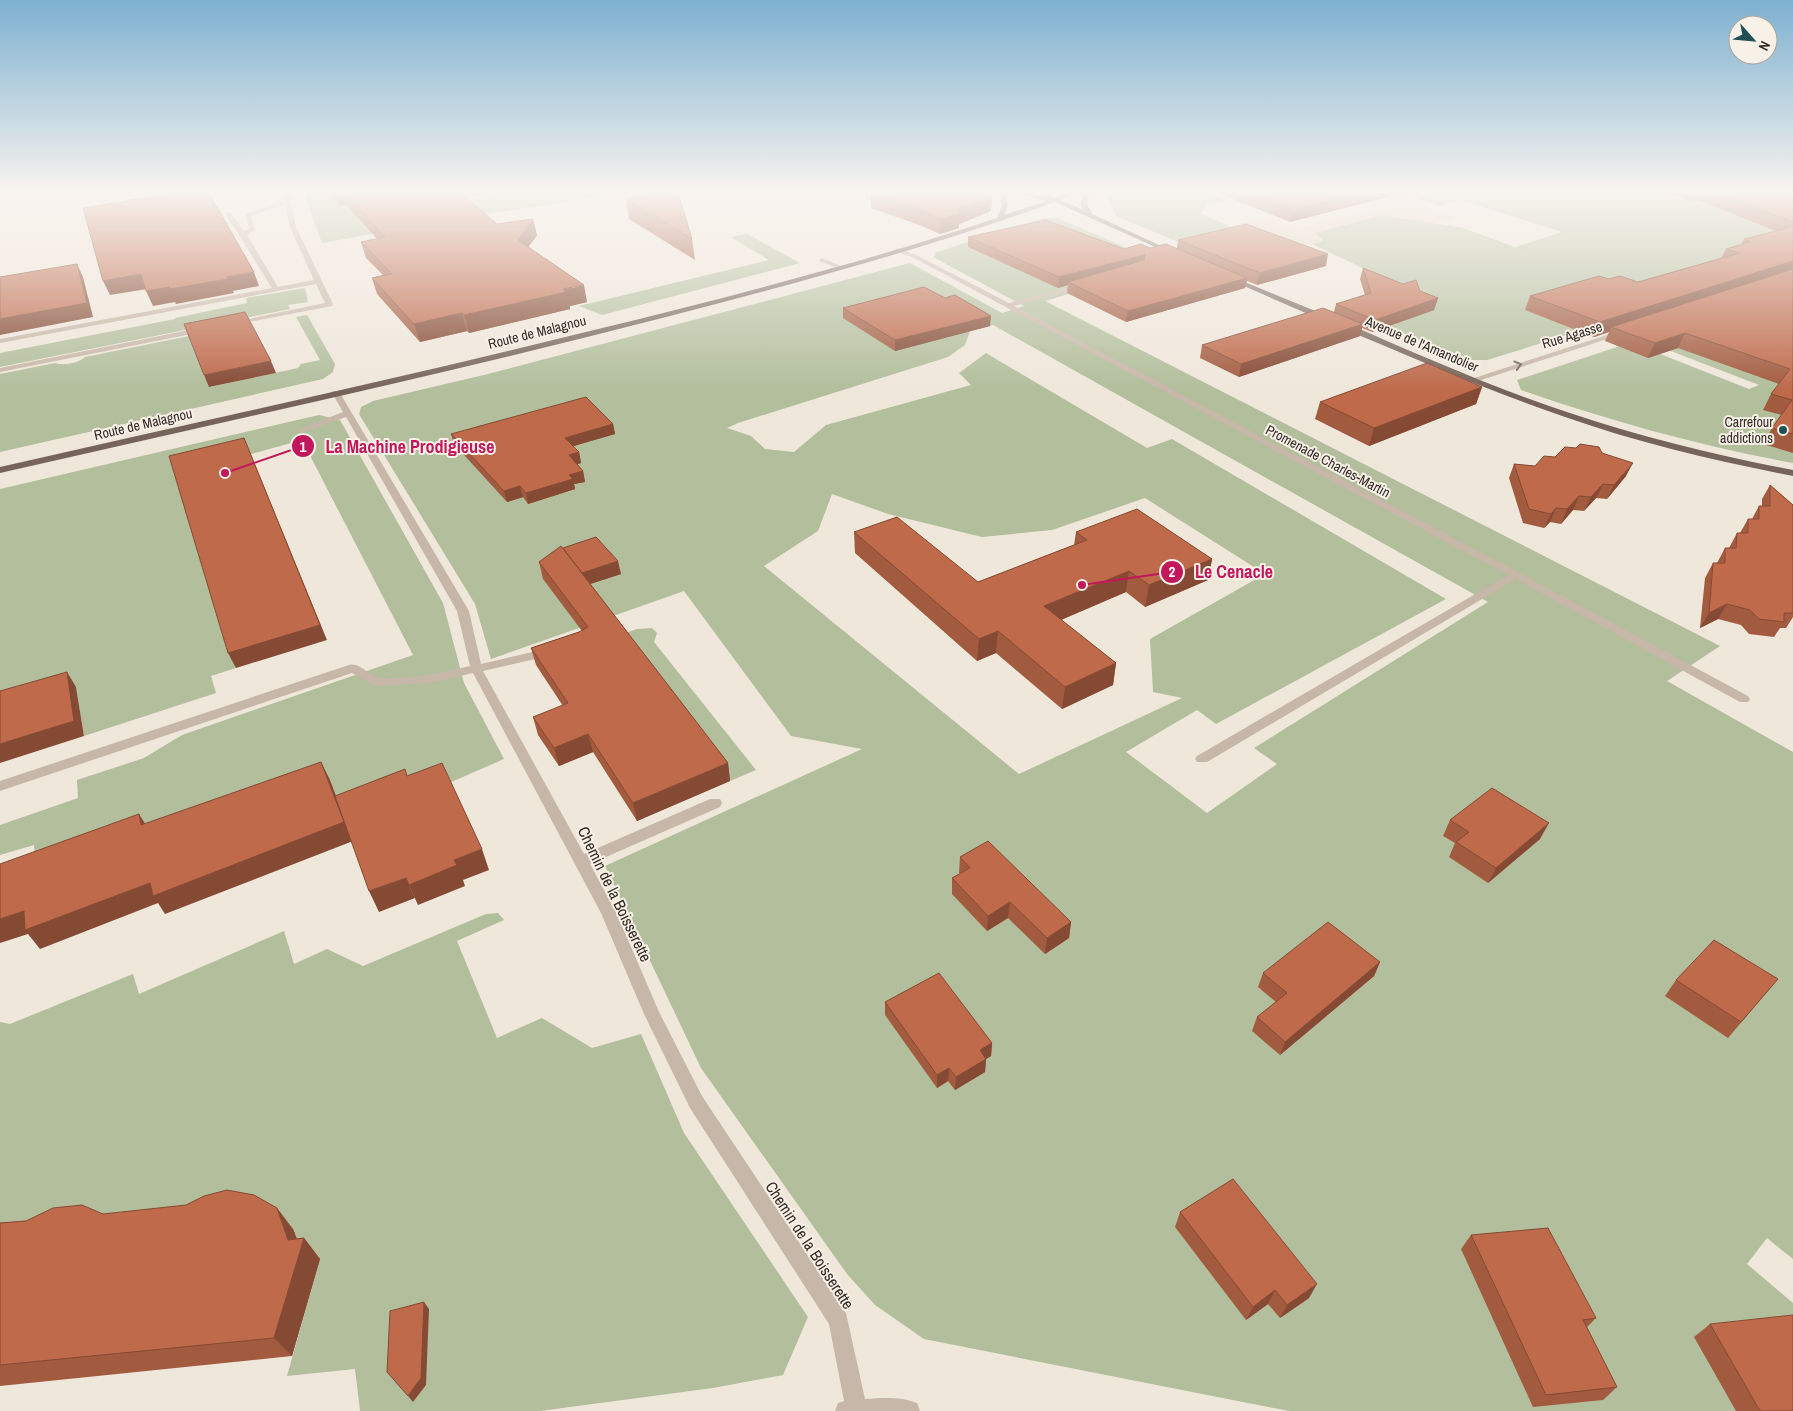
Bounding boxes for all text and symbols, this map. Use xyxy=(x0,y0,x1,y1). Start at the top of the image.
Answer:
north arrow xyxy=(1728,15,1778,65)
text: N xyxy=(1755,38,1774,54)
street label: Route de Malagnou xyxy=(486,311,588,353)
street label: Avenue de l'Amandolier xyxy=(1362,312,1482,376)
street label: Rue Agasse xyxy=(1540,317,1604,353)
one-way arrow xyxy=(1513,361,1522,371)
street label: Route de Malagnou xyxy=(92,404,194,444)
place label: Carrefour addictions xyxy=(1720,413,1773,447)
street label: Promenade Charles-Martin xyxy=(1263,421,1393,501)
marker: Carrefour addictions xyxy=(1777,424,1789,436)
callout: La Machine Prodigieuse xyxy=(290,430,504,463)
text: La Machine Prodigieuse xyxy=(326,434,494,459)
text: 1 xyxy=(300,436,307,457)
callout: Le Cenacle xyxy=(1160,556,1283,589)
text: Le Cenacle xyxy=(1195,559,1273,584)
text: 2 xyxy=(1169,561,1176,582)
street label: Chemin de la Boisserette xyxy=(573,823,657,965)
street label: Chemin de la Boisserette xyxy=(760,1177,860,1313)

